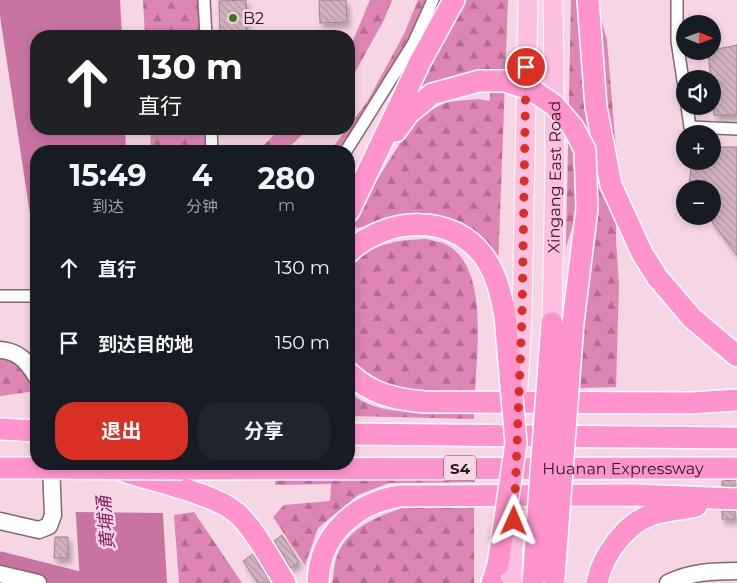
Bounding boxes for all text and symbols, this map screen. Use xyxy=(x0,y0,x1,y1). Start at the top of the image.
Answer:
place label: B2 xyxy=(243,9,264,28)
marker: B2 xyxy=(227,12,239,24)
north arrow xyxy=(676,15,721,60)
map controls xyxy=(676,15,721,225)
text: 130 m xyxy=(138,45,243,88)
pin xyxy=(505,46,547,88)
icon: ahead xyxy=(55,50,120,115)
icon: arrive xyxy=(512,53,540,81)
button: sound xyxy=(676,70,721,115)
text: 直行 xyxy=(138,93,182,120)
street label: Xingang East Road xyxy=(544,101,565,253)
button: + xyxy=(676,125,721,170)
text: 15:49 xyxy=(69,157,147,194)
text: 4 xyxy=(192,157,212,194)
text: 280 xyxy=(258,160,316,197)
button: − xyxy=(676,180,721,225)
text: m xyxy=(278,196,295,215)
text: 到达 xyxy=(92,197,124,216)
text: 分钟 xyxy=(186,197,218,216)
icon: ahead xyxy=(55,254,83,282)
text: 130 m xyxy=(275,256,330,279)
text: 直行 xyxy=(98,258,136,281)
icon: arrive xyxy=(55,329,83,357)
text: 150 m xyxy=(275,331,330,354)
text: 到达目的地 xyxy=(98,333,193,356)
button: 退出 xyxy=(55,402,188,460)
button: 分享 xyxy=(198,402,330,460)
road number: S4 xyxy=(444,456,476,480)
street label: Huanan Expressway xyxy=(542,459,704,478)
water label: 黄埔涌 xyxy=(93,493,119,551)
position arrow xyxy=(487,494,539,546)

